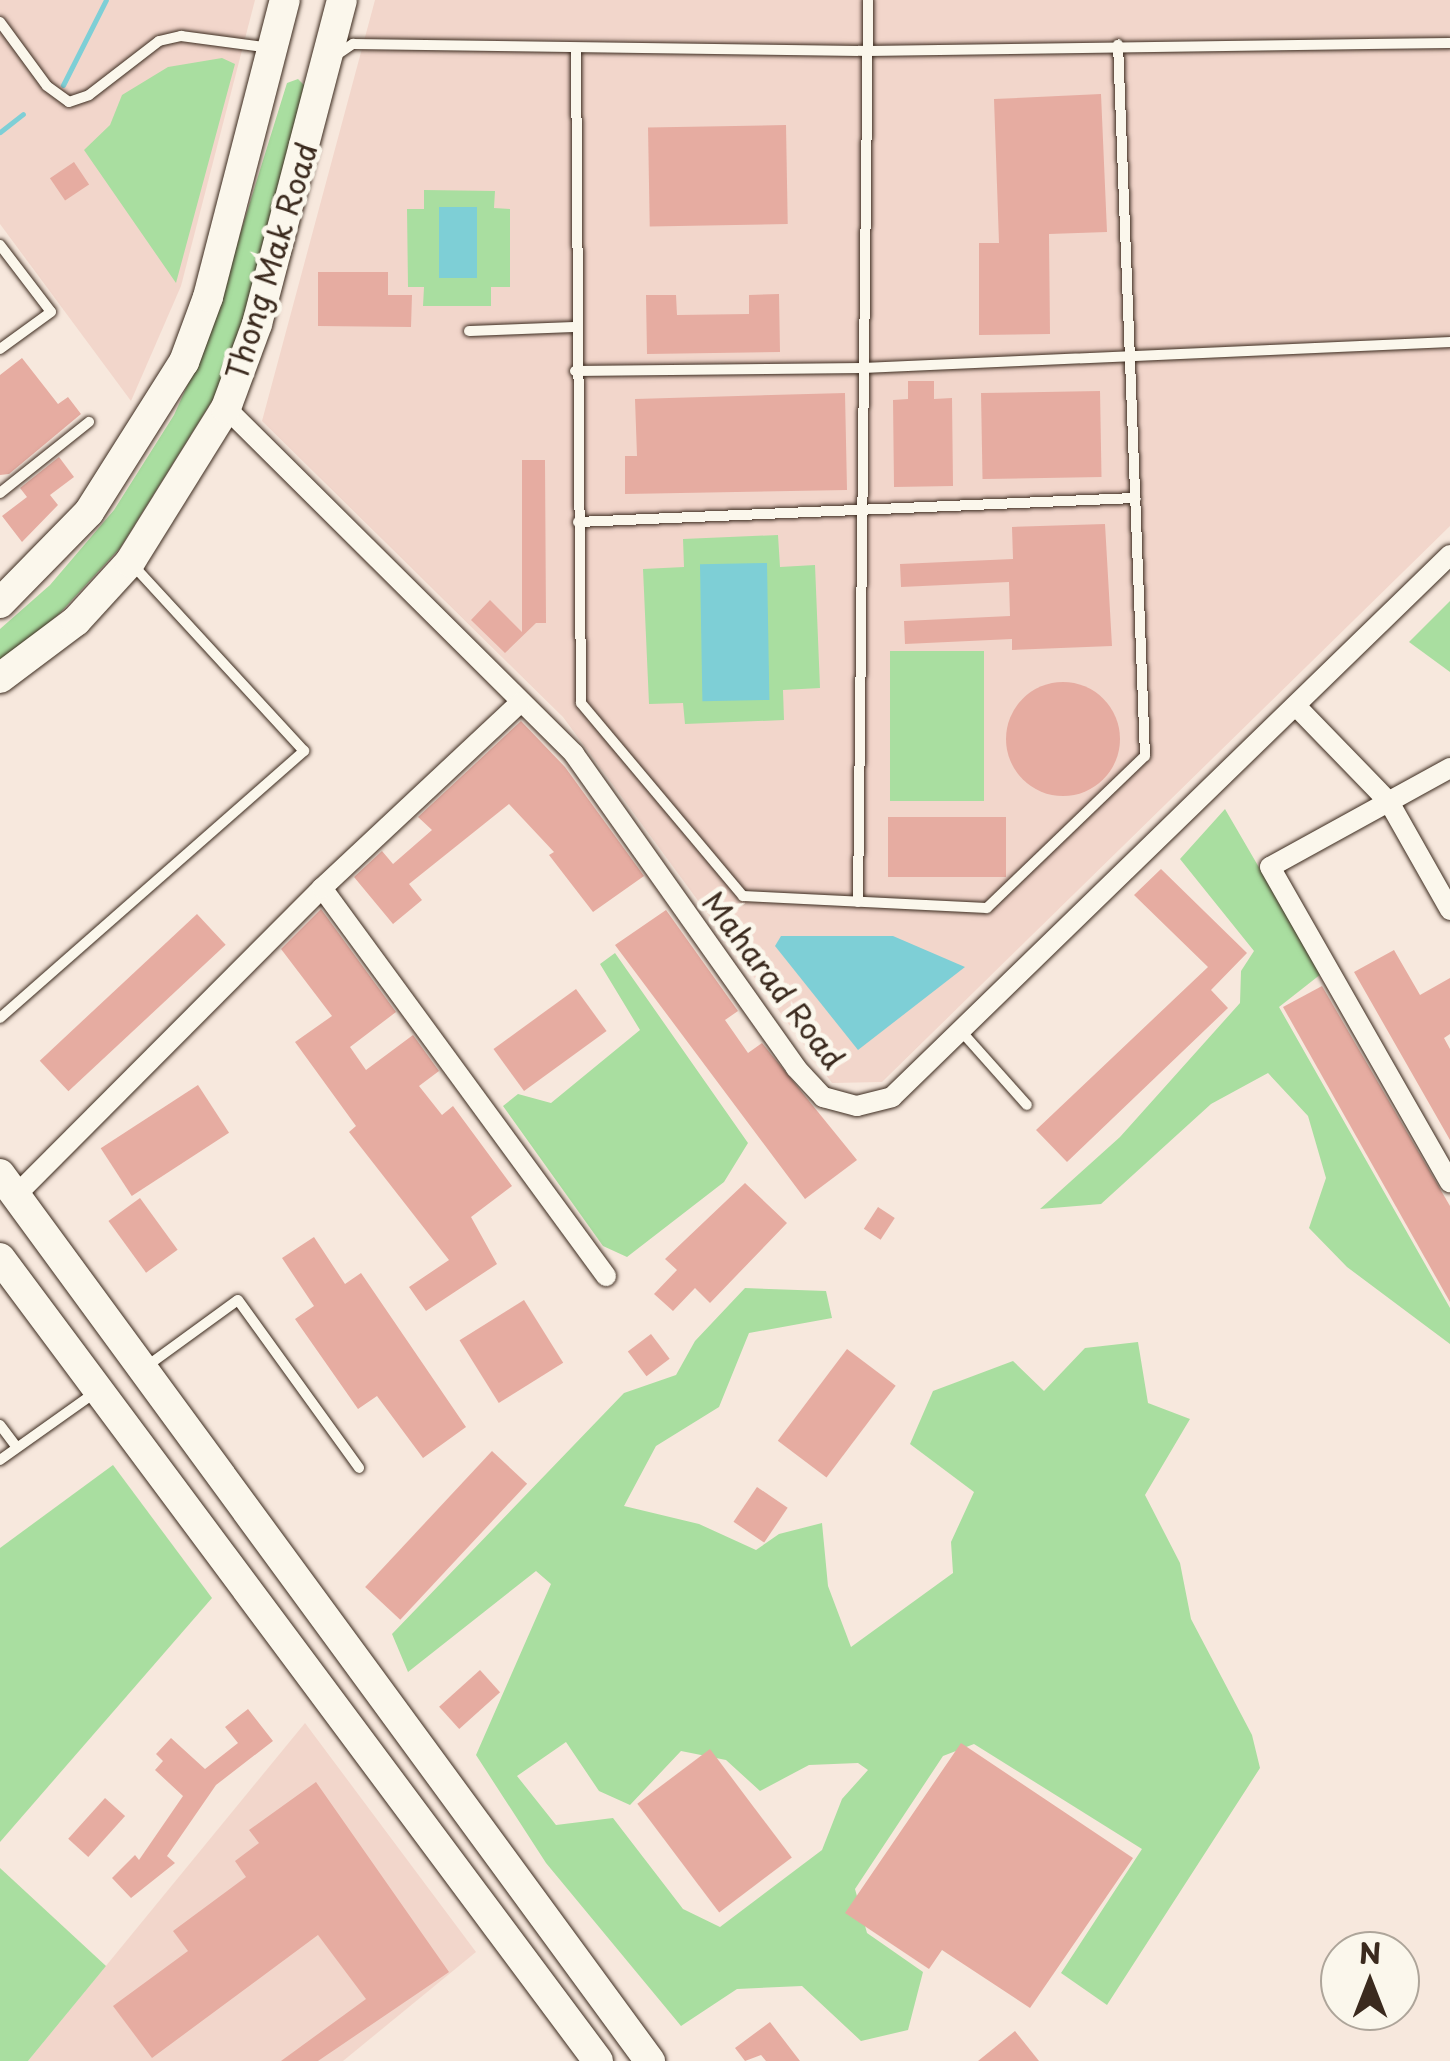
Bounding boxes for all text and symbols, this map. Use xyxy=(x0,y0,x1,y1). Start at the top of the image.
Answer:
street label: Thong Mak Road xyxy=(218,139,324,383)
street label: Maharad Road xyxy=(695,884,853,1076)
north arrow xyxy=(1320,1931,1420,2031)
text: N xyxy=(1359,1931,1381,1974)

